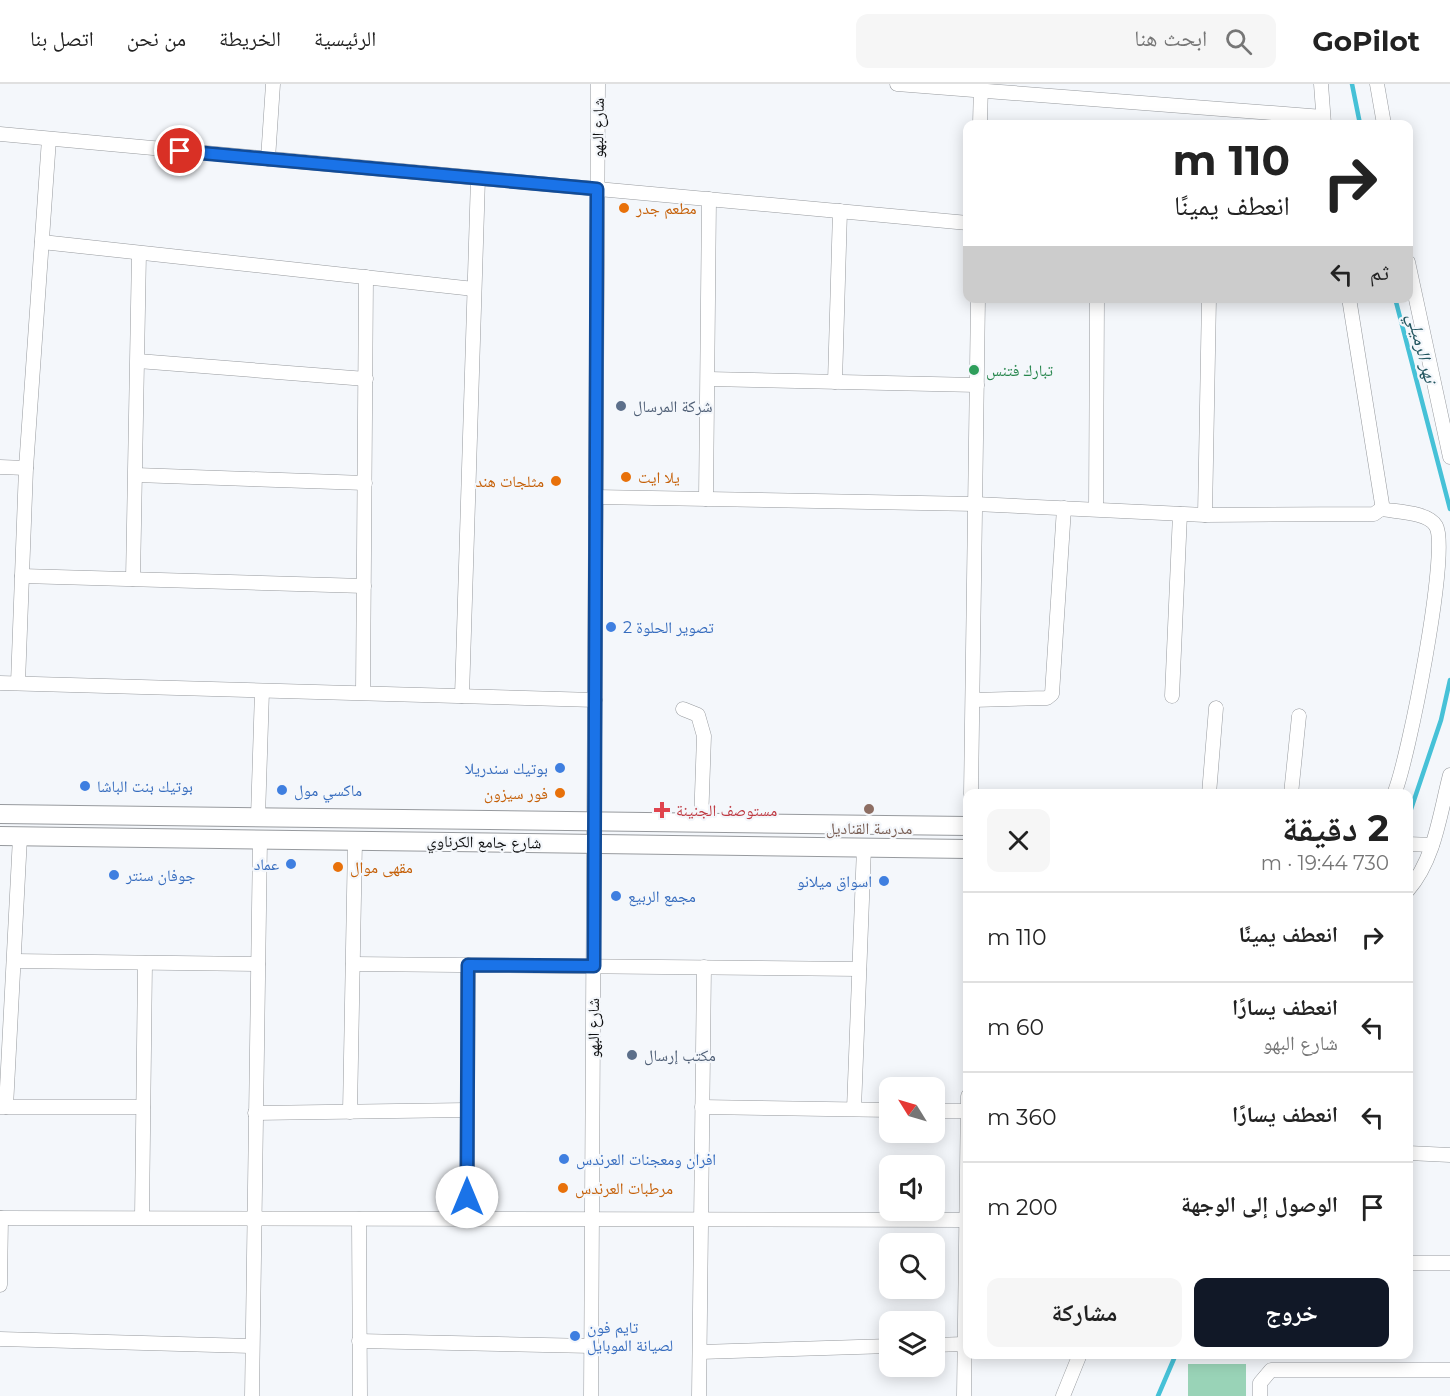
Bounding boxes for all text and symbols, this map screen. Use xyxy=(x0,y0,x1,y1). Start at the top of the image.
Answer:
search box xyxy=(856,14,1276,68)
text: GoPilot xyxy=(1312,24,1420,58)
text: ابحث هنا xyxy=(1134,25,1207,52)
icon: search xyxy=(1222,25,1255,58)
text: اتصل بنا xyxy=(30,26,94,51)
text: من نحن xyxy=(127,26,186,51)
text: الخريطة xyxy=(219,26,281,51)
text: الرئيسية xyxy=(314,26,376,51)
street label: شارع البهو xyxy=(588,98,609,158)
pin xyxy=(154,125,205,176)
icon: arrive xyxy=(163,134,196,167)
text: 110 m xyxy=(1173,134,1290,186)
icon: right xyxy=(1311,144,1389,222)
text: انعطف يمينًا xyxy=(1174,189,1290,222)
place label: مطعم جدر xyxy=(635,199,697,219)
marker: مطعم جدر xyxy=(617,201,631,215)
icon: left xyxy=(1325,258,1358,291)
text: ثم xyxy=(1370,259,1389,286)
water label: نهر الرميلي xyxy=(1399,311,1443,389)
place label: تبارك فتنس xyxy=(986,361,1053,381)
marker: تبارك فتنس xyxy=(967,363,981,377)
place label: شركة المرسال xyxy=(633,397,712,417)
marker: شركة المرسال xyxy=(614,399,628,413)
place label: يلا ايت xyxy=(638,468,680,487)
marker: يلا ايت xyxy=(619,470,633,484)
place label: مثلجات هند xyxy=(475,472,544,491)
marker: مثلجات هند xyxy=(549,474,563,488)
place label: تصوير الحلوة 2 xyxy=(623,618,714,637)
marker: تصوير الحلوة 2 xyxy=(604,620,618,634)
place label: بوتيك سندريلا xyxy=(465,759,548,778)
marker: بوتيك سندريلا xyxy=(553,761,567,775)
place label: بوتيك بنت الباشا xyxy=(97,777,193,796)
marker: بوتيك بنت الباشا xyxy=(78,779,92,793)
place label: ماكسي مول xyxy=(294,781,362,803)
marker: ماكسي مول xyxy=(275,783,289,797)
place label: فور سيزون xyxy=(484,784,548,804)
marker: فور سيزون xyxy=(553,786,567,800)
marker: مستوصف الجنينة xyxy=(653,801,671,819)
place label: مستوصف الجنينة xyxy=(676,801,777,820)
marker: مدرسة القناديل xyxy=(862,802,876,816)
text: 2 دقيقة xyxy=(1282,806,1389,850)
button: close xyxy=(987,809,1050,872)
place label: مدرسة القناديل xyxy=(826,819,912,839)
street label: شارع جامع الكرناوي xyxy=(426,831,542,856)
text: 730 m · 19:44 xyxy=(1261,851,1389,875)
place label: عماد xyxy=(254,855,279,874)
marker: عماد xyxy=(284,857,298,871)
place label: مقهى موال xyxy=(350,858,413,878)
marker: مقهى موال xyxy=(331,860,345,874)
place label: جوفان سنتر xyxy=(125,866,195,886)
marker: جوفان سنتر xyxy=(107,868,121,882)
place label: اسواق ميلانو xyxy=(797,872,872,892)
marker: اسواق ميلانو xyxy=(877,874,891,888)
place label: مجمع الربيع xyxy=(628,887,696,907)
marker: مجمع الربيع xyxy=(609,889,623,903)
text: انعطف يمينًا xyxy=(1238,921,1338,948)
icon: right xyxy=(1356,921,1389,954)
text: 110 m xyxy=(987,924,1047,951)
text: انعطف يسارًا xyxy=(1232,994,1338,1021)
street label: شارع البهو xyxy=(584,998,604,1058)
icon: left xyxy=(1356,1011,1389,1044)
text: 60 m xyxy=(987,1014,1044,1041)
text: شارع البهو xyxy=(1263,1031,1338,1055)
place label: مكتب إرسال xyxy=(644,1046,716,1066)
marker: مكتب إرسال xyxy=(625,1048,639,1062)
north arrow xyxy=(879,1077,945,1143)
map controls xyxy=(879,1077,945,1377)
text: انعطف يسارًا xyxy=(1232,1101,1338,1128)
icon: left xyxy=(1356,1101,1389,1134)
text: 360 m xyxy=(987,1104,1056,1131)
place label: افران ومعجنات العرندس xyxy=(576,1150,716,1170)
marker: افران ومعجنات العرندس xyxy=(557,1152,571,1166)
button: sound xyxy=(879,1155,945,1221)
position arrow xyxy=(435,1165,499,1229)
place label: مرطبات العرندس xyxy=(575,1179,673,1199)
marker: مرطبات العرندس xyxy=(556,1181,570,1195)
text: الوصول إلى الوجهة xyxy=(1181,1191,1338,1218)
icon: arrive xyxy=(1356,1191,1389,1224)
text: 200 m xyxy=(987,1194,1058,1221)
button: search xyxy=(879,1233,945,1299)
button: مشاركة xyxy=(987,1278,1182,1347)
button: خروج xyxy=(1194,1278,1389,1347)
button: layers xyxy=(879,1311,945,1377)
place label: تايم فون لصيانة الموبايل xyxy=(587,1318,673,1356)
marker: تايم فون لصيانة الموبايل xyxy=(568,1329,582,1343)

